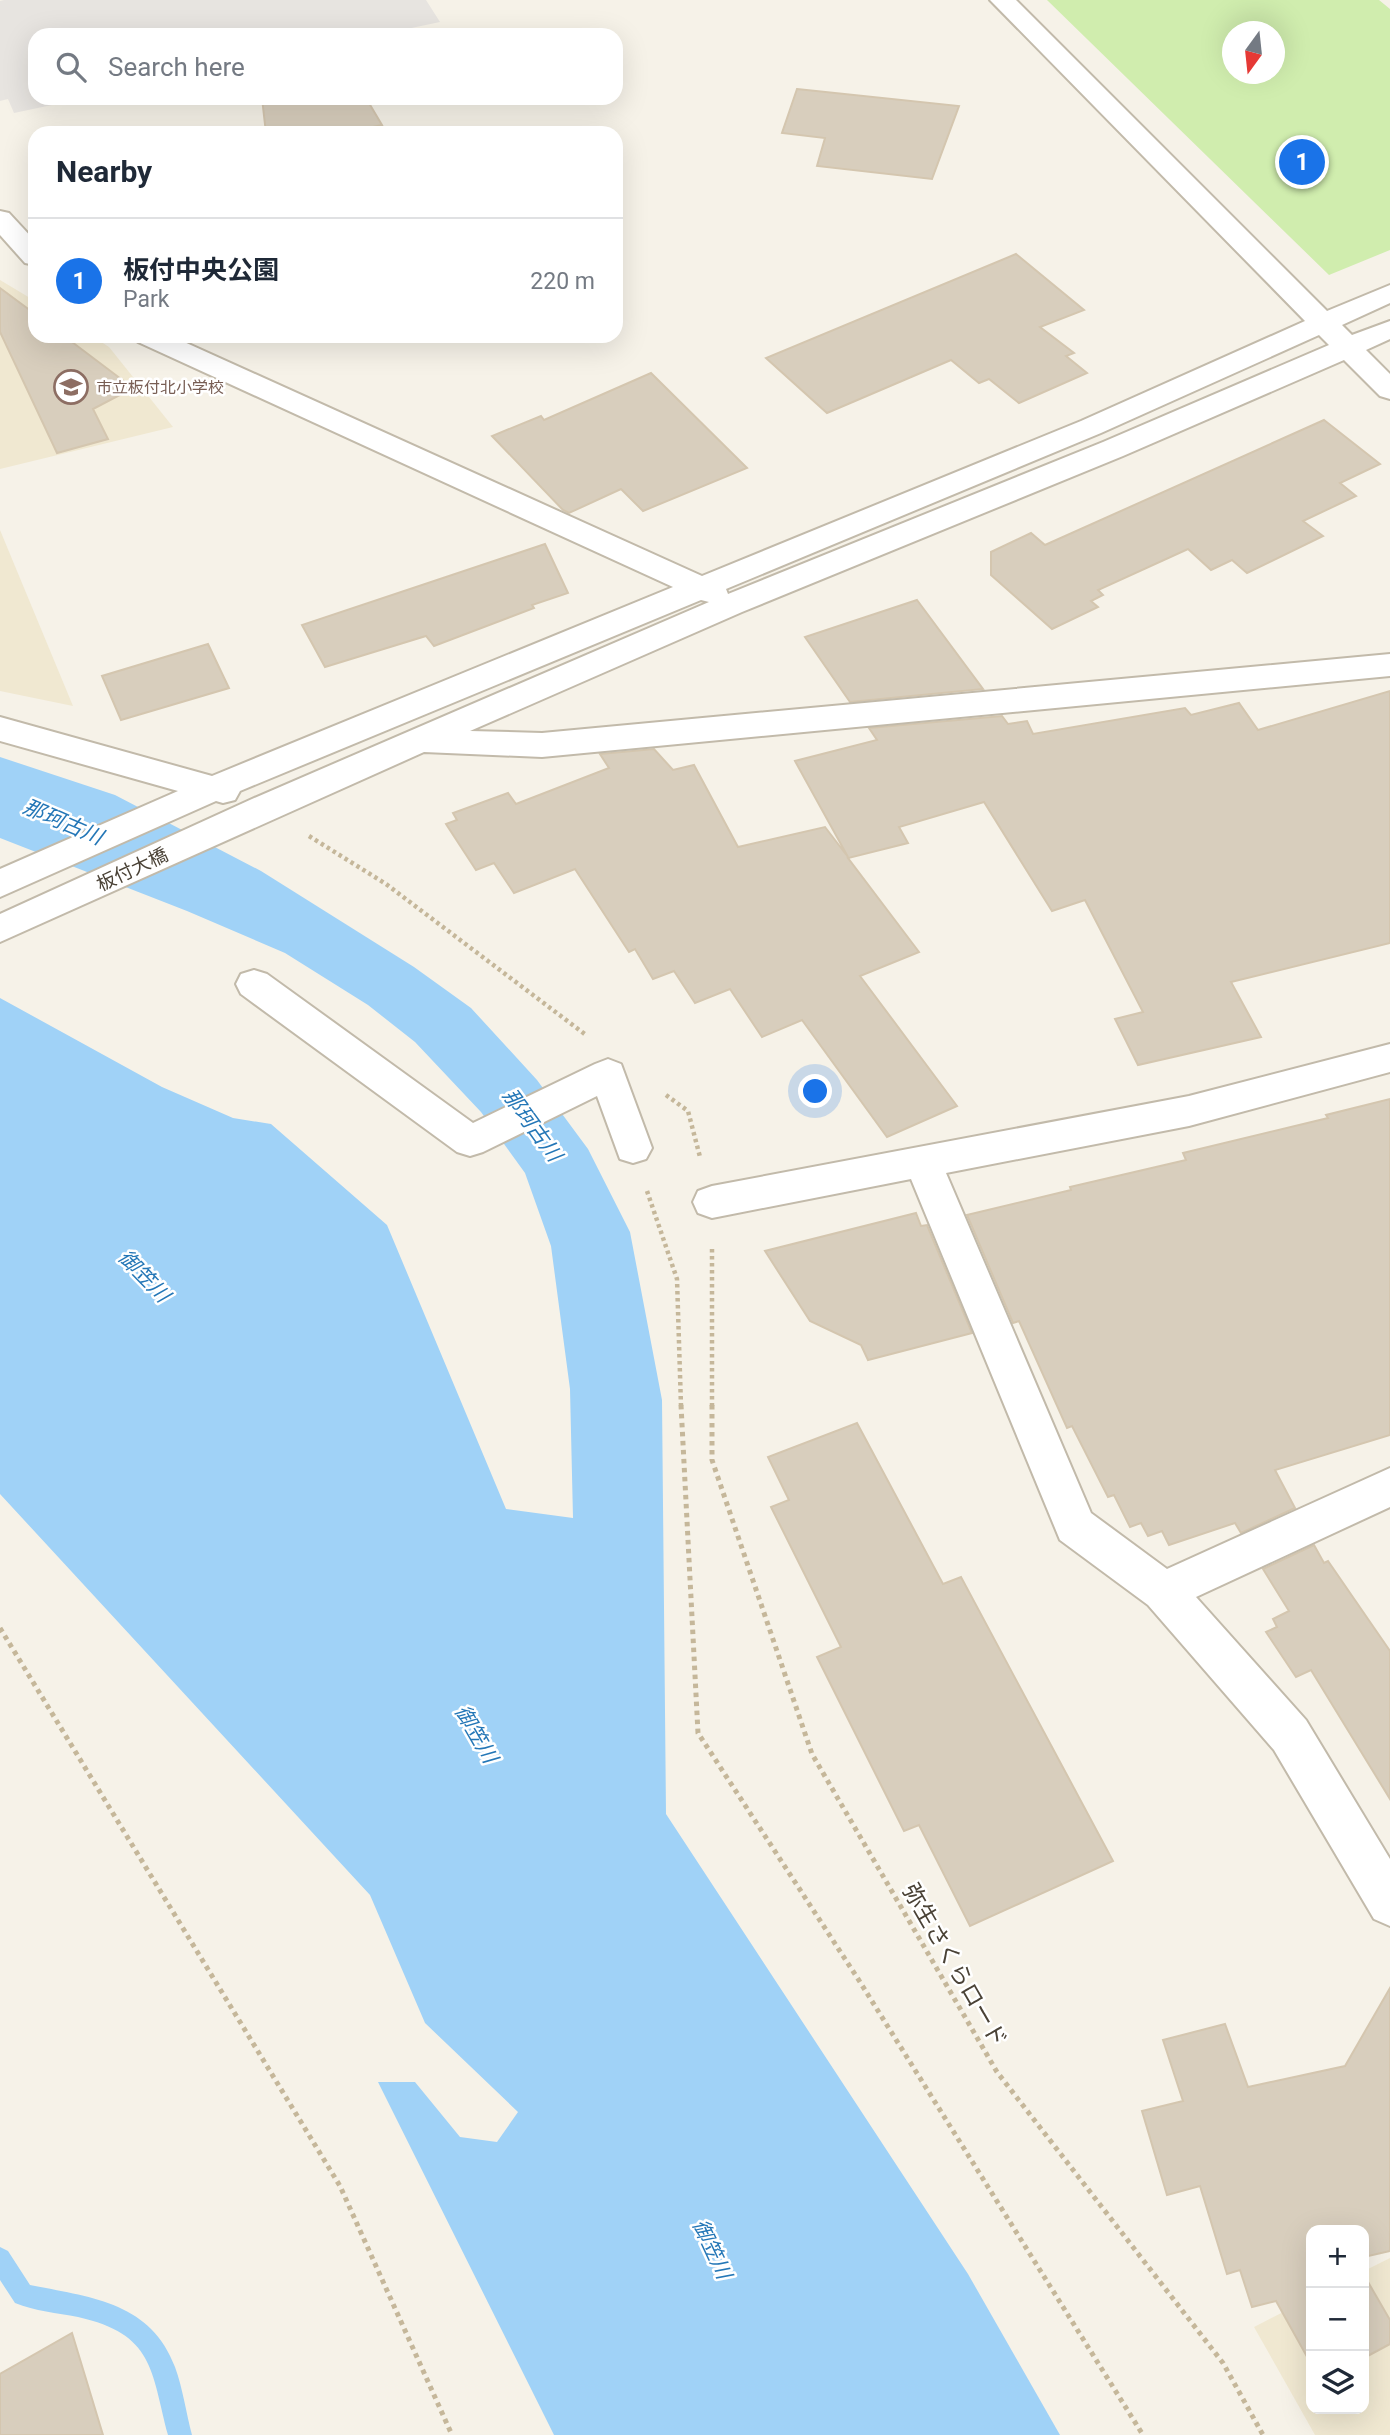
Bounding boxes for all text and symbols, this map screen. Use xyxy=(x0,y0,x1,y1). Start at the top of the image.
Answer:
north arrow xyxy=(1222,21,1285,84)
search box xyxy=(28,28,623,105)
icon: search xyxy=(52,48,90,86)
text: Search here xyxy=(108,52,245,82)
pin: 1 xyxy=(1279,136,1325,188)
text: Nearby xyxy=(56,154,152,189)
text: 板付中央公園 xyxy=(123,255,279,285)
text: 1 xyxy=(72,268,86,295)
text: 220 m xyxy=(530,268,595,295)
text: Park xyxy=(123,286,169,313)
school or university icon: 市立板付北小学校 xyxy=(52,368,90,406)
place label: 市立板付北小学校 xyxy=(96,378,224,397)
water label: 那珂古川 xyxy=(20,795,108,850)
street label: 板付大橋 xyxy=(93,843,172,896)
your location xyxy=(798,1074,832,1108)
water label: 那珂古川 xyxy=(498,1084,568,1168)
water label: 御笠川 xyxy=(113,1245,176,1308)
water label: 御笠川 xyxy=(450,1701,503,1769)
street label: 弥生さくらロード xyxy=(897,1879,1012,2052)
water label: 御笠川 xyxy=(688,2215,737,2284)
map controls xyxy=(1306,2225,1369,2414)
button: + xyxy=(1306,2225,1369,2288)
button: − xyxy=(1306,2288,1369,2351)
button: layers xyxy=(1306,2351,1369,2414)

